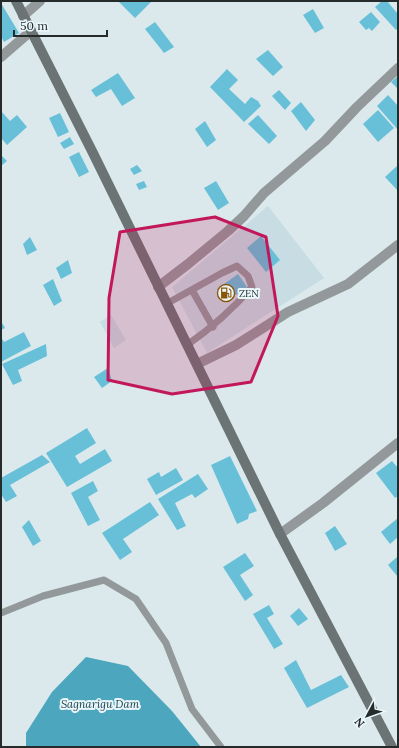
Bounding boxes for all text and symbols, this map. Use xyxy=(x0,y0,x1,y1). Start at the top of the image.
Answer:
scale bar xyxy=(14,12,107,38)
text: 50 m xyxy=(20,18,48,33)
fuel station icon: ZEN xyxy=(216,283,236,303)
place label: ZEN xyxy=(239,287,259,300)
north arrow xyxy=(347,696,387,736)
water label: Sagnarigu Dam xyxy=(61,697,139,711)
text: N xyxy=(351,714,368,730)

